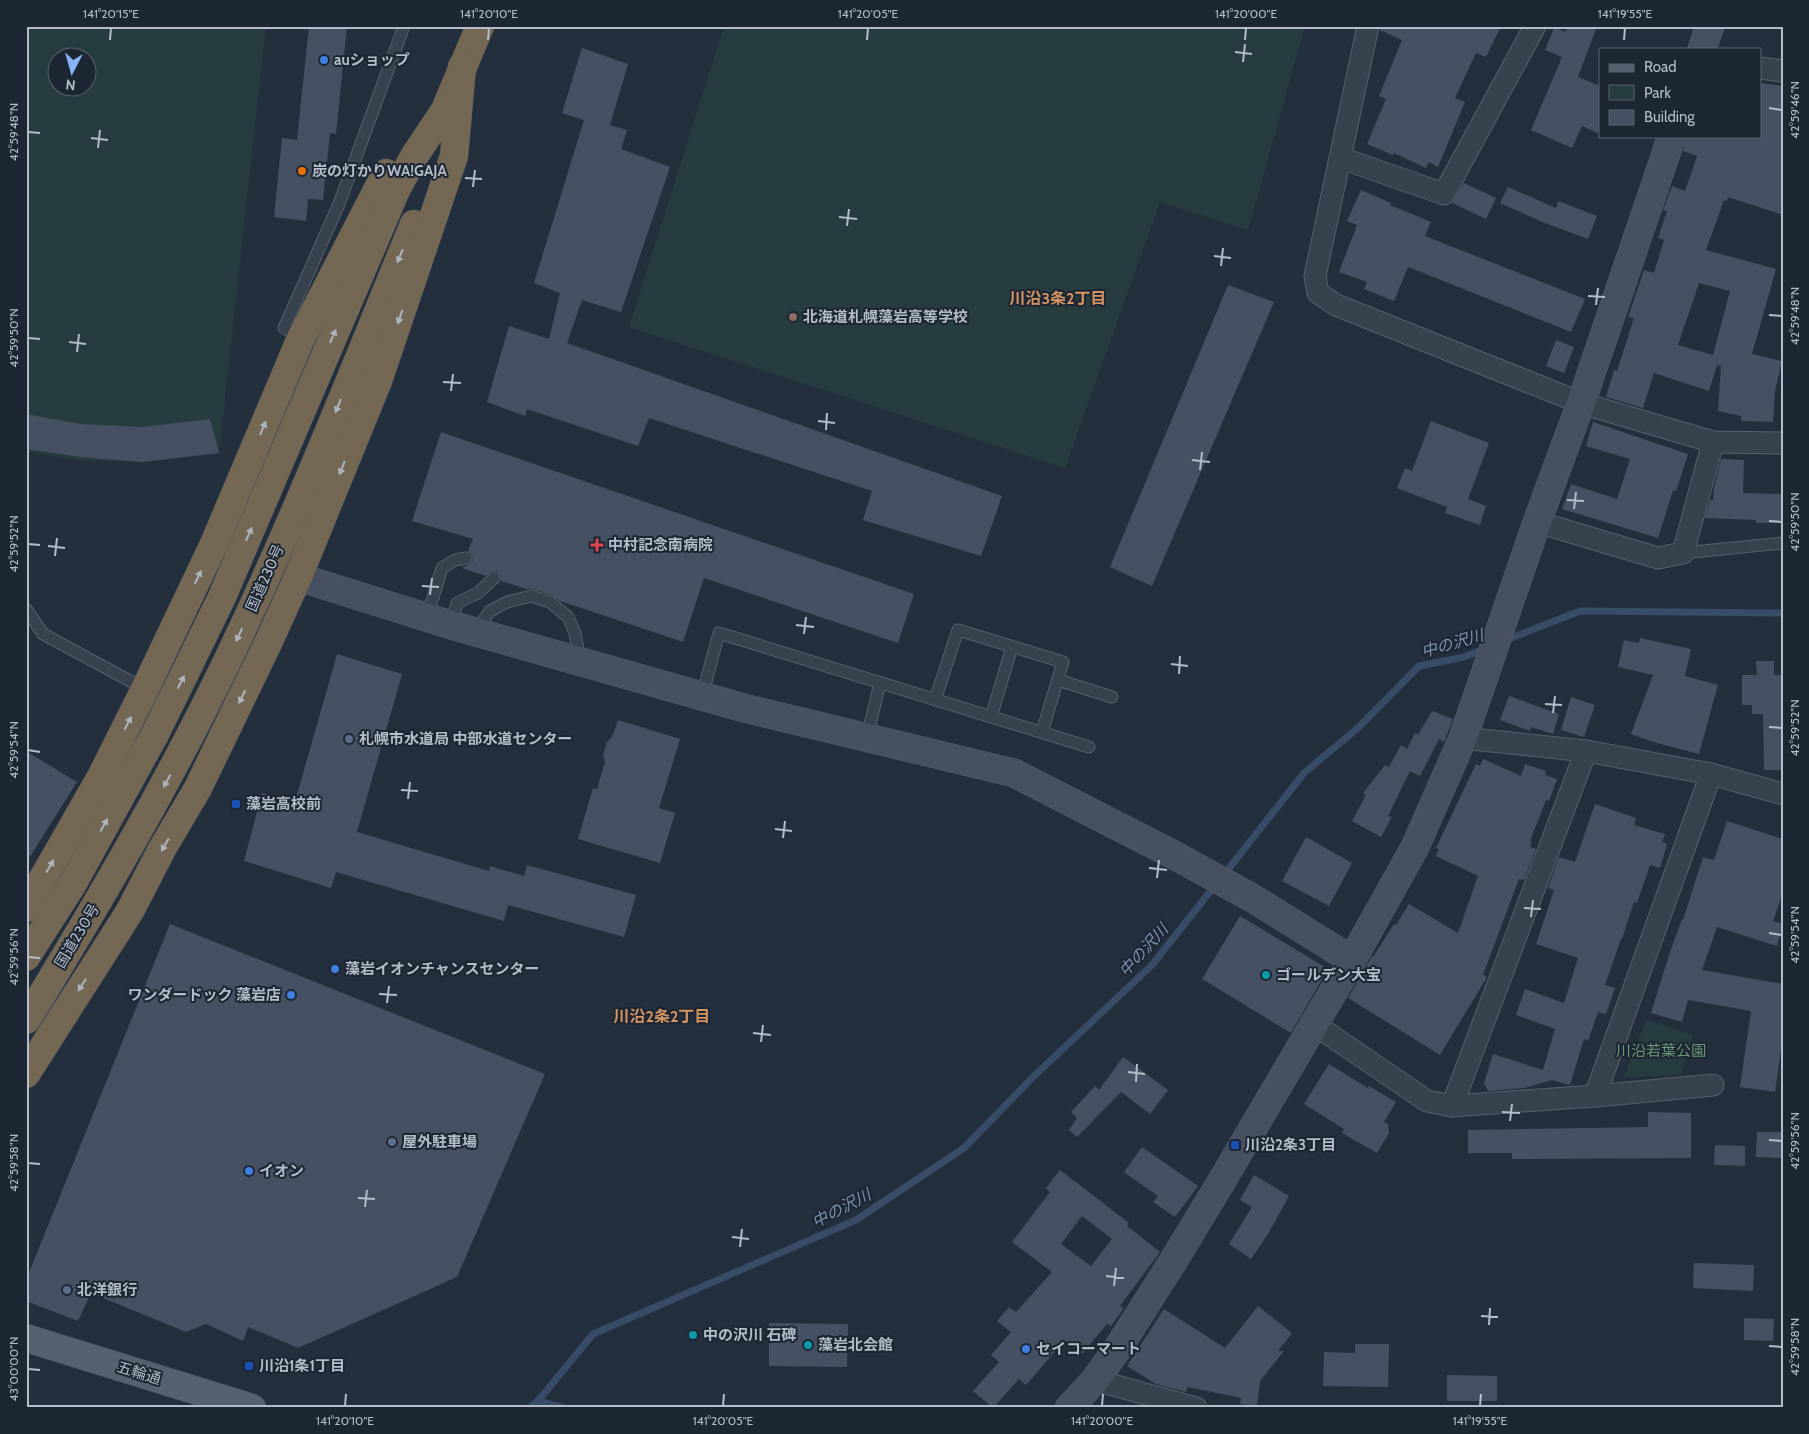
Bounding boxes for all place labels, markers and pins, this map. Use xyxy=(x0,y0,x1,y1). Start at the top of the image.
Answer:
place label: auショップ xyxy=(334,51,410,69)
marker: auショップ xyxy=(318,54,330,66)
place label: 炭の灯かりWA!GAJA xyxy=(312,162,448,180)
marker: 炭の灯かりWA!GAJA xyxy=(296,165,308,177)
place label: 北海道札幌藻岩高等学校 xyxy=(803,308,968,326)
marker: 北海道札幌藻岩高等学校 xyxy=(787,311,799,323)
place label: 中村記念南病院 xyxy=(608,536,713,554)
marker: 中村記念南病院 xyxy=(590,538,604,552)
place label: 札幌市水道局 中部水道センター xyxy=(359,730,572,748)
marker: 札幌市水道局 中部水道センター xyxy=(343,733,355,745)
place label: 藻岩高校前 xyxy=(246,795,321,813)
marker: 藻岩高校前 xyxy=(230,798,242,810)
place label: 藻岩イオンチャンスセンター xyxy=(345,960,540,978)
marker: 藻岩イオンチャンスセンター xyxy=(329,963,341,975)
place label: ゴールデン大宝 xyxy=(1276,966,1381,984)
marker: ゴールデン大宝 xyxy=(1260,969,1272,981)
place label: ワンダードック 藻岩店 xyxy=(128,986,281,1004)
marker: ワンダードック 藻岩店 xyxy=(285,989,297,1001)
place label: 屋外駐車場 xyxy=(402,1133,477,1151)
marker: 屋外駐車場 xyxy=(386,1136,398,1148)
place label: 川沿2条3丁目 xyxy=(1245,1136,1336,1154)
marker: 川沿2条3丁目 xyxy=(1229,1139,1241,1151)
place label: イオン xyxy=(259,1162,304,1180)
marker: イオン xyxy=(243,1165,255,1177)
place label: 北洋銀行 xyxy=(77,1281,137,1299)
marker: 北洋銀行 xyxy=(61,1284,73,1296)
place label: 中の沢川 石碑 xyxy=(703,1326,796,1344)
marker: 中の沢川 石碑 xyxy=(687,1329,699,1341)
place label: 藻岩北会館 xyxy=(818,1336,893,1354)
marker: 藻岩北会館 xyxy=(802,1339,814,1351)
place label: セイコーマート xyxy=(1036,1340,1141,1358)
marker: セイコーマート xyxy=(1020,1343,1032,1355)
place label: 川沿1条1丁目 xyxy=(259,1357,345,1375)
marker: 川沿1条1丁目 xyxy=(243,1360,255,1372)

